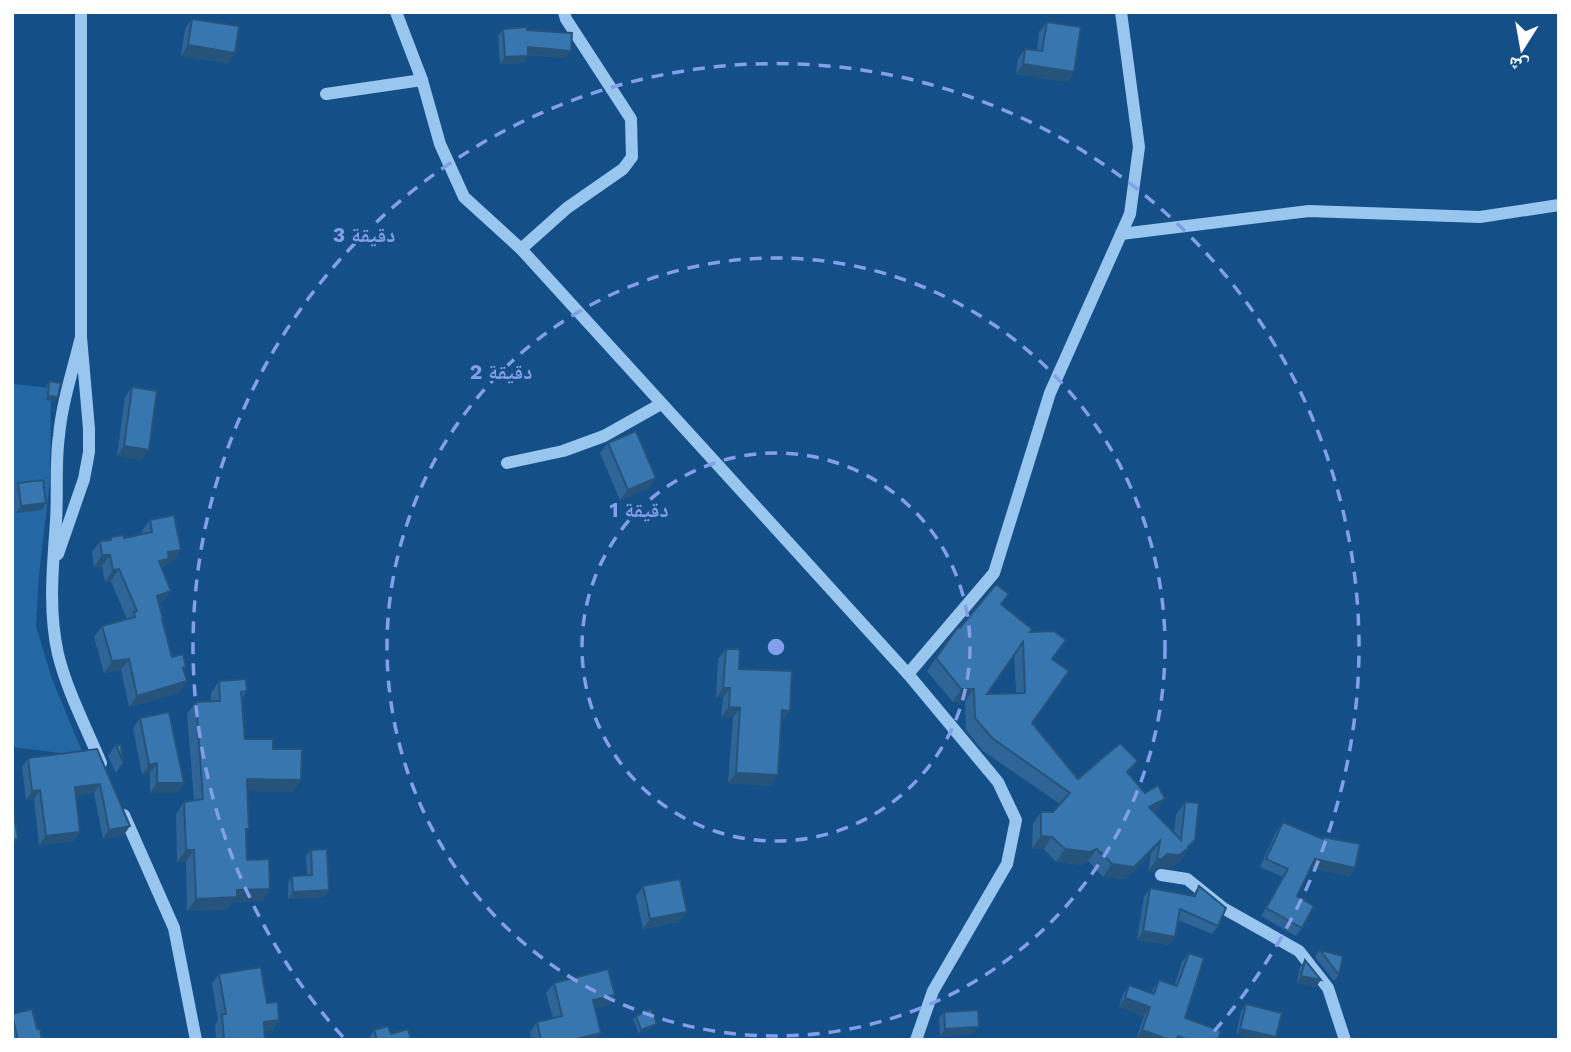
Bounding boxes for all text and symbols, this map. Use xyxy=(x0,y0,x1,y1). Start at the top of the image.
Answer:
north arrow xyxy=(1487,14,1557,84)
text: ش xyxy=(1507,52,1531,78)
text: 3 دقيقة xyxy=(333,222,395,247)
text: 2 دقيقة xyxy=(470,359,532,384)
text: 1 دقيقة xyxy=(609,497,669,522)
centre of rings xyxy=(764,635,788,659)

